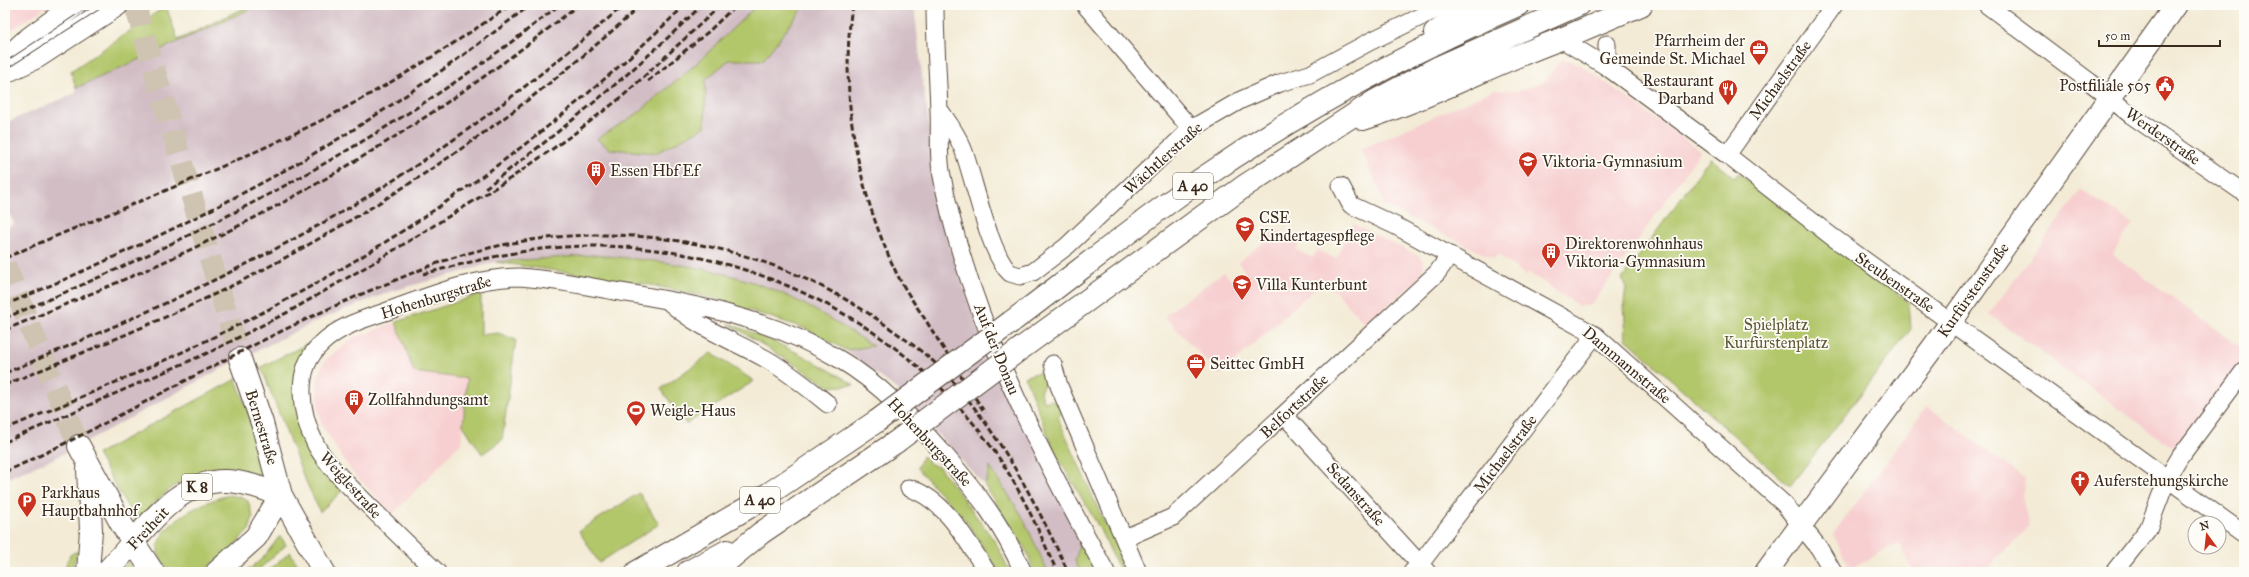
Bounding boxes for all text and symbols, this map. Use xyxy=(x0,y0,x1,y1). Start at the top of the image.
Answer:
scale bar xyxy=(2099,22,2220,48)
text: 50 m xyxy=(2105,29,2130,43)
place label: Pfarrheim der Gemeinde St. Michael xyxy=(1600,31,1746,68)
street label: Michaelstraße xyxy=(1745,36,1815,123)
office icon: Pfarrheim der Gemeinde St. Michael xyxy=(1748,38,1770,66)
place label: Restaurant Darband xyxy=(1642,71,1714,108)
public building icon: Postfiliale 505 xyxy=(2154,74,2176,102)
place label: Postfiliale 505 xyxy=(2059,76,2152,95)
restaurant icon: Restaurant Darband xyxy=(1717,78,1739,106)
street label: Werderstraße xyxy=(2122,103,2204,169)
street label: Wächtlerstraße xyxy=(1120,118,1206,198)
school or university icon: Viktoria-Gymnasium xyxy=(1517,150,1539,178)
place label: Viktoria-Gymnasium xyxy=(1541,152,1683,171)
building icon: Essen Hbf Ef xyxy=(585,159,607,187)
place label: Essen Hbf Ef xyxy=(610,161,702,180)
road number: A 40 xyxy=(1173,173,1213,199)
place label: CSE Kindertagespflege xyxy=(1259,208,1375,246)
school or university icon: CSE Kindertagespflege xyxy=(1234,215,1256,243)
place label: Direktorenwohnhaus Viktoria-Gymnasium xyxy=(1564,234,1706,271)
street label: Kurfürstenstraße xyxy=(1933,239,2013,341)
building icon: Direktorenwohnhaus Viktoria-Gymnasium xyxy=(1540,241,1562,269)
street label: Steubenstraße xyxy=(1852,248,1939,316)
street label: Hohenburgstraße xyxy=(378,271,494,324)
school or university icon: Villa Kunterbunt xyxy=(1231,273,1253,301)
place label: Villa Kunterbunt xyxy=(1255,275,1368,294)
street label: Auf der Donau xyxy=(970,300,1024,398)
park label: Spielplatz Kurfürstenplatz xyxy=(1724,315,1829,352)
street label: Dammannstraße xyxy=(1579,323,1675,408)
office icon: Seittec GmbH xyxy=(1185,352,1207,380)
place label: Seittec GmbH xyxy=(1210,354,1305,373)
street label: Belfortstraße xyxy=(1256,370,1332,442)
street label: Bernestraße xyxy=(242,387,283,467)
building icon: Zollfahndungsamt xyxy=(343,388,365,416)
place label: Zollfahndungsamt xyxy=(368,390,489,410)
street label: Hohenburgstraße xyxy=(883,394,976,491)
sports icon: Weigle-Haus xyxy=(625,399,647,427)
place label: Weigle-Haus xyxy=(650,401,736,421)
street label: Michaelstraße xyxy=(1469,411,1541,497)
street label: Weiglestraße xyxy=(315,448,386,523)
street label: Sedanstraße xyxy=(1323,458,1390,530)
church icon: Auferstehungskirche xyxy=(2069,469,2091,497)
place label: Auferstehungskirche xyxy=(2093,471,2229,491)
road number: K 8 xyxy=(182,474,212,500)
place label: Parkhaus Hauptbahnhof xyxy=(41,483,141,520)
road number: A 40 xyxy=(740,487,780,513)
parking icon: Parkhaus Hauptbahnhof xyxy=(16,490,38,518)
street label: Freiheit xyxy=(123,502,173,554)
north arrow xyxy=(2187,515,2227,555)
text: N xyxy=(2198,518,2211,533)

